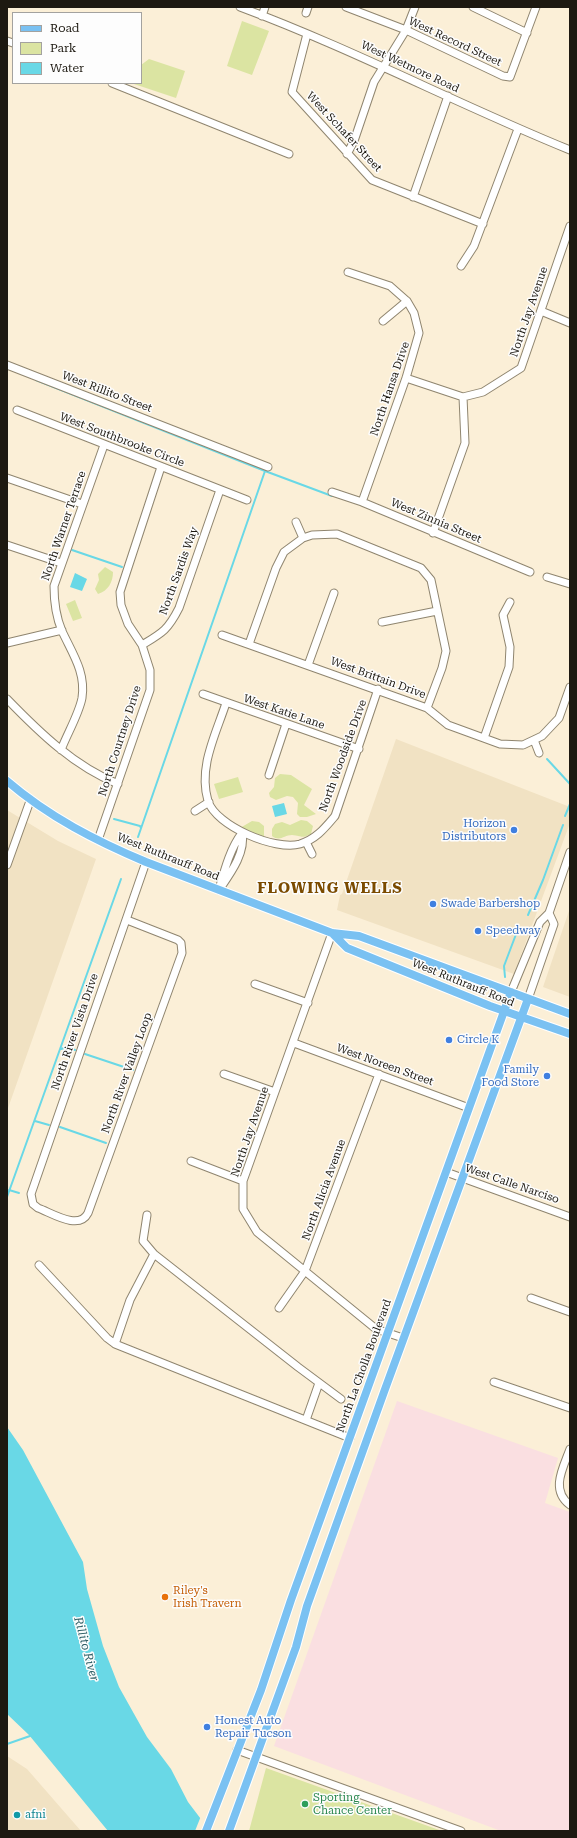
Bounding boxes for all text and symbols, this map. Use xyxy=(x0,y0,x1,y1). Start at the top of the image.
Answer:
legend xyxy=(12,12,142,84)
street label: West Record Street xyxy=(406,15,504,69)
text: Road xyxy=(50,21,79,35)
street label: West Wetmore Road xyxy=(359,38,461,96)
text: Park xyxy=(50,41,76,55)
text: Water xyxy=(50,61,84,75)
street label: West Schafer Street xyxy=(304,89,384,175)
street label: North Jay Avenue xyxy=(507,265,551,359)
street label: North Hansa Drive xyxy=(368,340,412,438)
street label: West Rillito Street xyxy=(60,369,154,415)
street label: West Southbrooke Circle xyxy=(58,410,186,470)
street label: North Warner Terrace xyxy=(39,469,89,583)
street label: West Zinnia Street xyxy=(389,496,483,546)
street label: North Sardis Way xyxy=(157,525,201,617)
street label: West Brittain Drive xyxy=(328,655,428,701)
street label: North Courtney Drive xyxy=(96,684,144,798)
street label: West Katie Lane xyxy=(242,692,326,732)
street label: North Woodside Drive xyxy=(316,698,370,814)
place label: Horizon Distributors xyxy=(442,817,506,843)
marker: Horizon Distributors xyxy=(509,825,519,835)
street label: West Ruthrauff Road xyxy=(115,830,221,884)
district label: FLOWING WELLS xyxy=(257,880,403,898)
place label: Swade Barbershop xyxy=(441,897,540,911)
marker: Swade Barbershop xyxy=(428,899,438,909)
place label: Speedway xyxy=(486,924,540,938)
marker: Speedway xyxy=(473,926,483,936)
street label: West Ruthrauff Road xyxy=(410,956,516,1010)
street label: North River Vista Drive xyxy=(49,972,101,1092)
street label: North River Valley Loop xyxy=(99,1011,155,1135)
place label: Circle K xyxy=(457,1033,499,1047)
marker: Circle K xyxy=(444,1035,454,1045)
street label: West Noreen Street xyxy=(335,1041,435,1089)
place label: Family Food Store xyxy=(482,1063,539,1089)
marker: Family Food Store xyxy=(542,1071,552,1081)
street label: North Jay Avenue xyxy=(228,1085,272,1179)
street label: North Alicia Avenue xyxy=(300,1138,348,1242)
street label: West Calle Narciso xyxy=(463,1162,561,1206)
street label: North La Cholla Boulevard xyxy=(334,1297,394,1435)
place label: Riley's Irish Travern xyxy=(173,1584,241,1610)
marker: Riley's Irish Travern xyxy=(160,1592,170,1602)
water label: Rillito River xyxy=(70,1615,102,1683)
place label: Honest Auto Repair Tucson xyxy=(215,1714,292,1740)
marker: Honest Auto Repair Tucson xyxy=(202,1722,212,1732)
place label: Sporting Chance Center xyxy=(313,1791,392,1817)
marker: Sporting Chance Center xyxy=(300,1799,310,1809)
place label: afni xyxy=(25,1808,46,1822)
marker: afni xyxy=(12,1810,22,1820)

